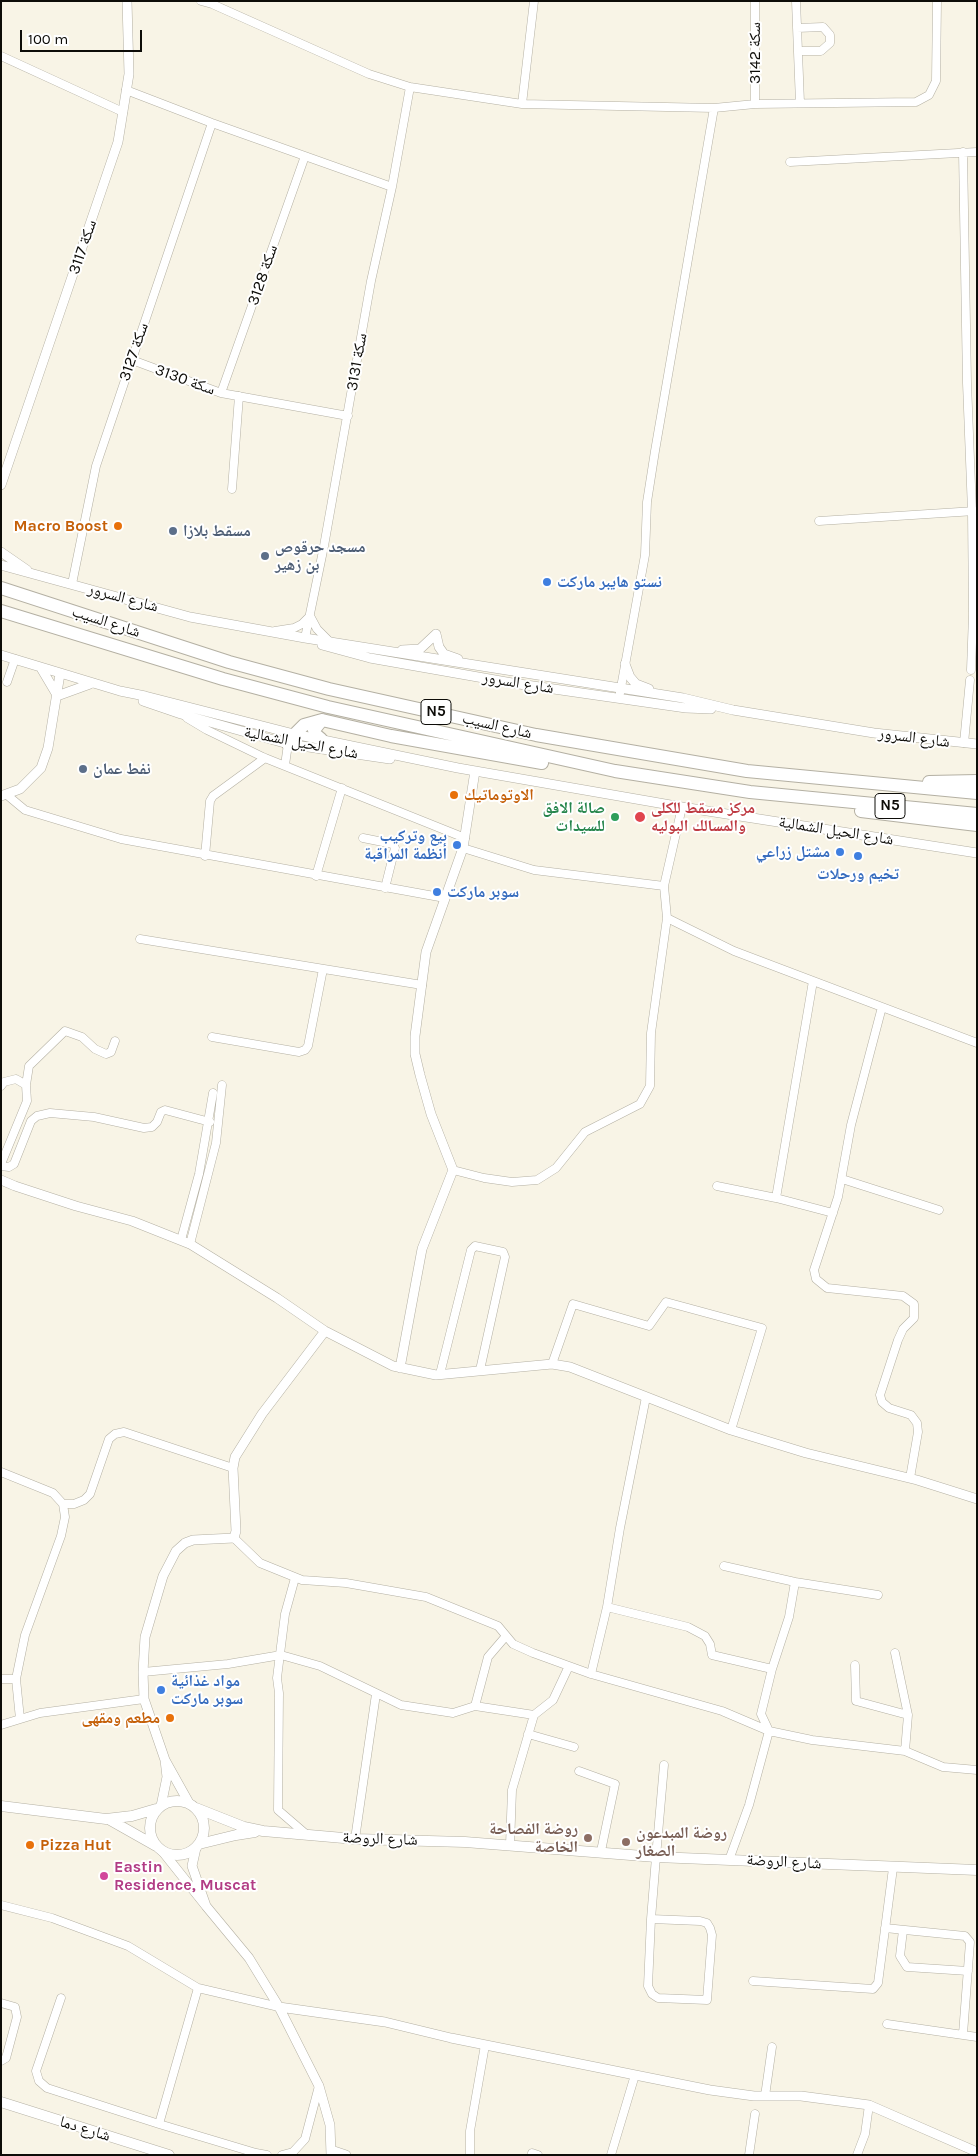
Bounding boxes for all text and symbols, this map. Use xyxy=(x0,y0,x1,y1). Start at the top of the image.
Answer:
scale bar xyxy=(22,20,145,52)
street label: سكة 3142 xyxy=(745,22,765,84)
text: 100 m xyxy=(28,30,68,48)
street label: سكة 3117 xyxy=(65,217,101,277)
street label: سكة 3128 xyxy=(244,242,282,308)
street label: سكة 3127 xyxy=(115,320,153,384)
street label: سكة 3131 xyxy=(342,332,372,392)
street label: سكة 3130 xyxy=(152,360,218,400)
place label: Macro Boost xyxy=(14,516,108,536)
marker: Macro Boost xyxy=(112,520,124,532)
place label: مسقط بلازا xyxy=(183,521,251,541)
marker: مسقط بلازا xyxy=(167,525,179,537)
place label: مسجد حرقوص بن زهير xyxy=(275,537,365,575)
marker: مسجد حرقوص بن زهير xyxy=(259,550,271,562)
place label: نستو هايبر ماركت xyxy=(557,572,662,592)
marker: نستو هايبر ماركت xyxy=(541,576,553,588)
street label: شارع السرور xyxy=(86,579,160,617)
street label: شارع السيب xyxy=(69,602,143,642)
street label: شارع السرور xyxy=(481,668,555,698)
road number: N5 xyxy=(421,700,451,724)
street label: شارع السيب xyxy=(460,709,534,743)
street label: شارع الحيل الشمالية xyxy=(242,723,360,763)
street label: شارع السرور xyxy=(877,724,951,752)
place label: نفط عمان xyxy=(93,759,151,779)
marker: نفط عمان xyxy=(77,763,89,775)
place label: الاوتوماتيك xyxy=(464,785,534,805)
marker: الاوتوماتيك xyxy=(448,789,460,801)
road number: N5 xyxy=(875,794,905,818)
place label: صالة الافق للسيدات xyxy=(542,798,605,836)
place label: مركز مسقط للكلى والمسالك البوليه xyxy=(651,798,755,836)
marker: مركز مسقط للكلى والمسالك البوليه xyxy=(633,810,647,824)
marker: صالة الافق للسيدات xyxy=(609,811,621,823)
street label: شارع الحيل الشمالية xyxy=(777,812,895,850)
place label: بيع وتركيب أنظمة المراقبة xyxy=(364,826,447,864)
marker: بيع وتركيب أنظمة المراقبة xyxy=(451,839,463,851)
place label: مشتل زراعي xyxy=(756,842,830,862)
marker: مشتل زراعي xyxy=(834,846,846,858)
marker: تخيم ورحلات xyxy=(852,850,864,862)
place label: تخيم ورحلات xyxy=(817,864,899,884)
place label: سوبر ماركت xyxy=(447,882,519,902)
marker: سوبر ماركت xyxy=(431,886,443,898)
place label: مواد غذائية سوبر ماركت xyxy=(171,1671,243,1709)
marker: مواد غذائية سوبر ماركت xyxy=(155,1684,167,1696)
place label: مطعم ومقهى xyxy=(82,1708,160,1728)
marker: مطعم ومقهى xyxy=(164,1712,176,1724)
place label: روضة الفصاحة الخاصة xyxy=(489,1819,578,1857)
place label: روضة المبدعون الصغار xyxy=(636,1823,727,1861)
street label: شارع الروضة xyxy=(342,1828,418,1850)
marker: روضة الفصاحة الخاصة xyxy=(582,1832,594,1844)
place label: Pizza Hut xyxy=(40,1835,111,1855)
marker: روضة المبدعون الصغار xyxy=(620,1836,632,1848)
marker: Pizza Hut xyxy=(24,1839,36,1851)
street label: شارع الروضة xyxy=(746,1850,822,1874)
place label: Eastin Residence, Muscat xyxy=(114,1857,256,1895)
marker: Eastin Residence, Muscat xyxy=(98,1870,110,1882)
street label: شارع دما xyxy=(57,2112,113,2146)

